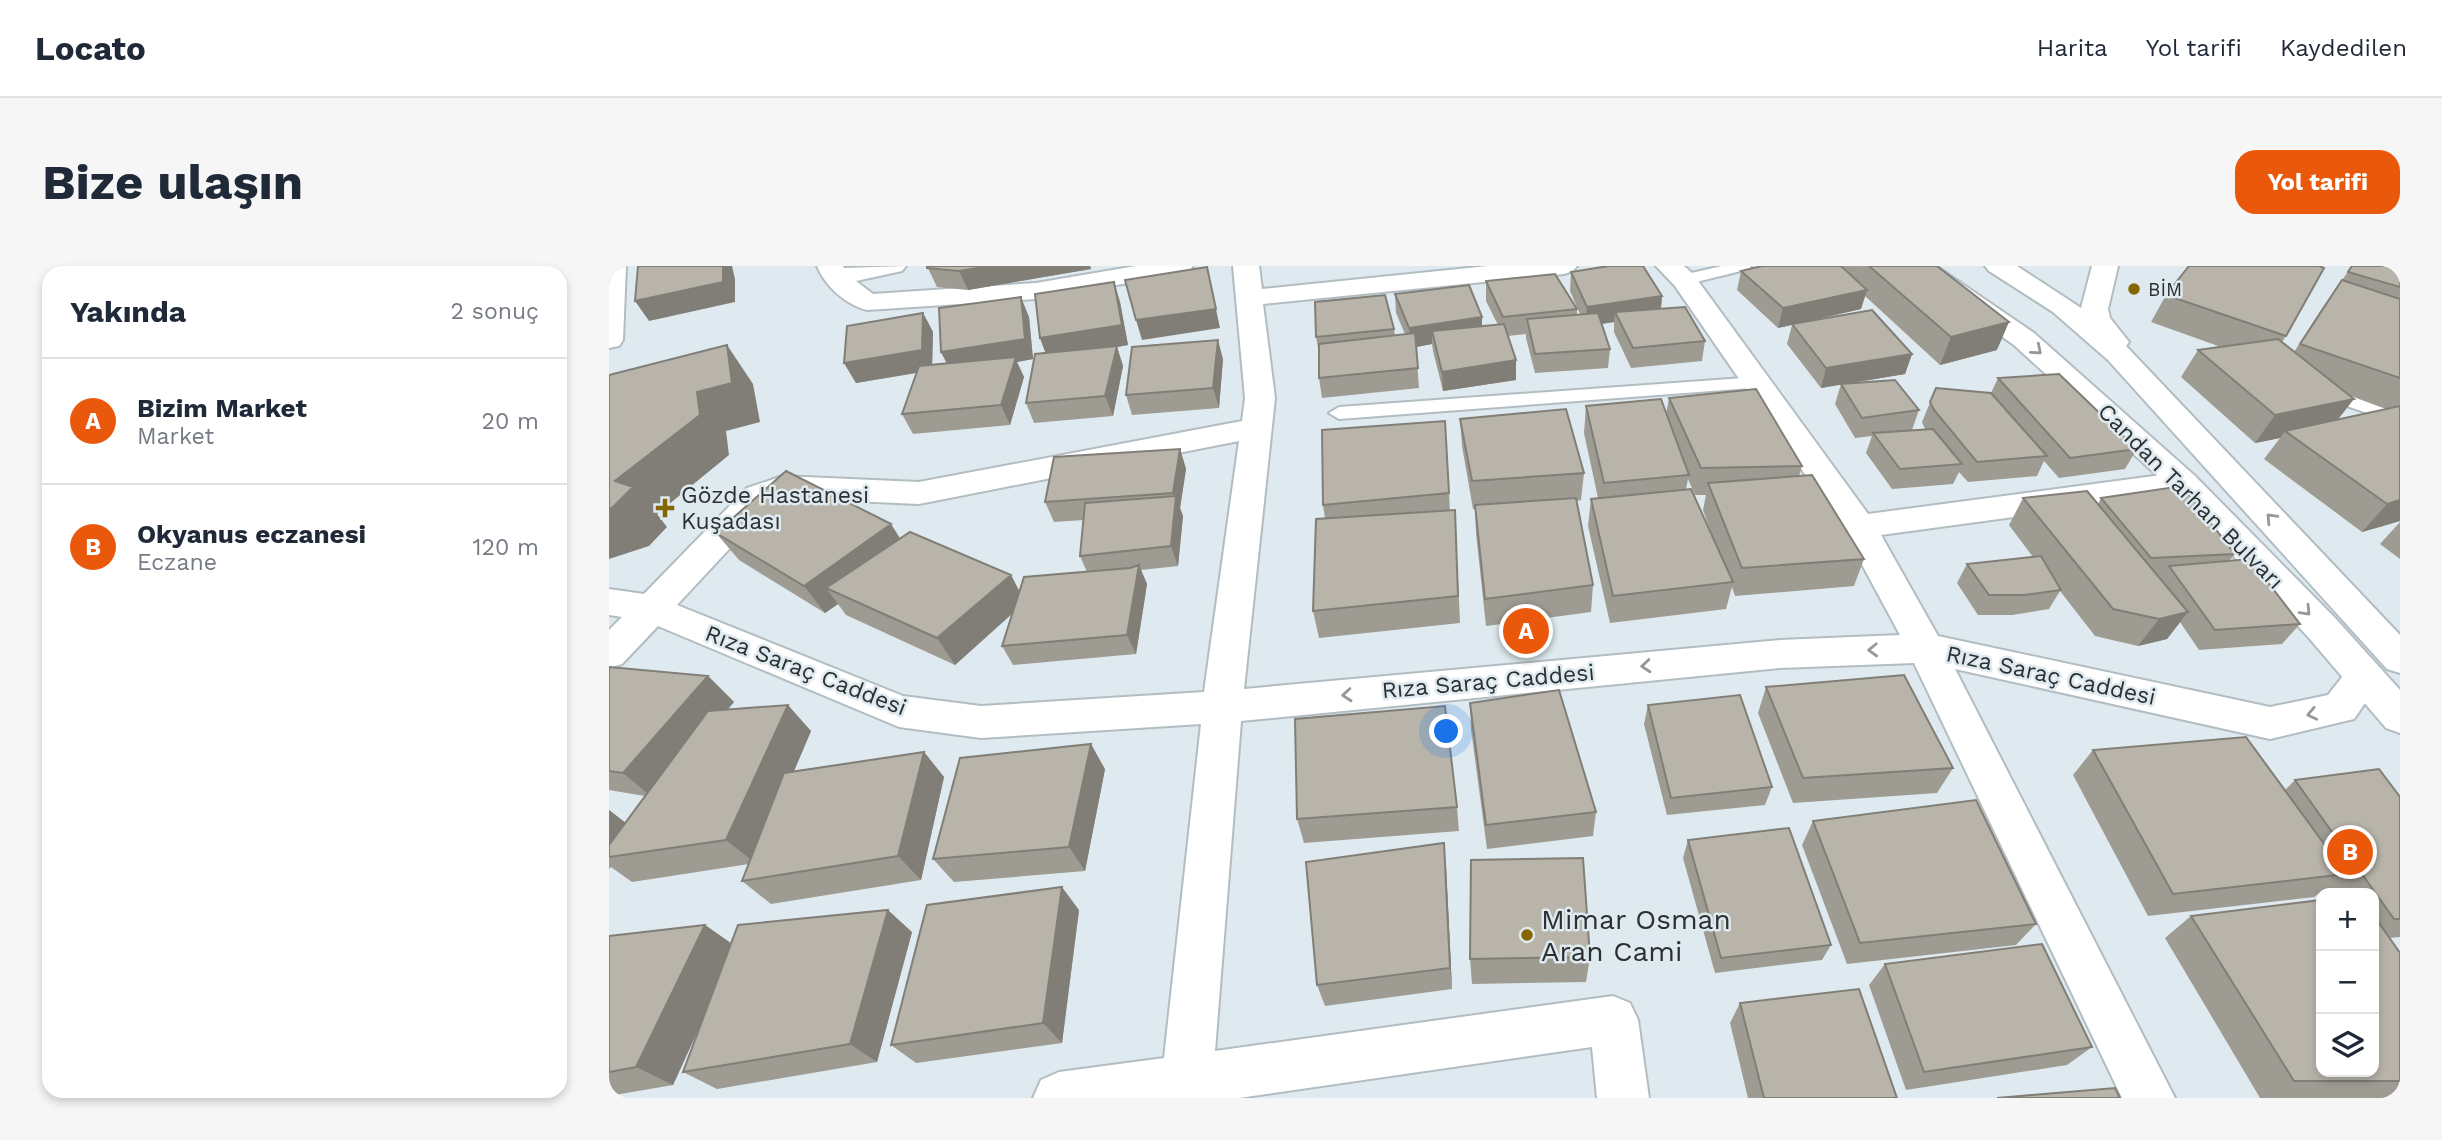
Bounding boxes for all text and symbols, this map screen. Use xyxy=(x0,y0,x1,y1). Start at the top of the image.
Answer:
text: Locato xyxy=(35,29,146,68)
text: Harita xyxy=(2037,34,2108,62)
text: Yol tarifi xyxy=(2146,34,2242,62)
text: Kaydedilen xyxy=(2280,34,2407,62)
button: Yol tarifi xyxy=(2235,150,2400,214)
text: Bize ulaşın xyxy=(42,153,303,211)
place label: BİM xyxy=(2148,278,2182,301)
marker: BİM xyxy=(2126,281,2142,297)
text: Yakında xyxy=(70,294,186,329)
text: 2 sonuç xyxy=(451,298,539,325)
one-way arrow xyxy=(2029,342,2042,354)
text: Bizim Market xyxy=(137,393,307,423)
street label: Candan Tarhan Bulvarı xyxy=(2092,398,2289,595)
text: A xyxy=(85,408,101,435)
text: 20 m xyxy=(482,408,539,435)
text: Market xyxy=(137,423,214,450)
place label: Gözde Hastanesi Kuşadası xyxy=(681,482,869,535)
marker: Gözde Hastanesi Kuşadası xyxy=(655,498,675,518)
one-way arrow xyxy=(2267,513,2279,526)
text: Okyanus eczanesi xyxy=(137,519,366,549)
text: B xyxy=(85,534,101,561)
text: 120 m xyxy=(473,534,539,561)
text: Eczane xyxy=(137,549,217,576)
one-way arrow xyxy=(2297,603,2310,616)
pin: A xyxy=(1503,605,1549,657)
street label: Rıza Saraç Caddesi xyxy=(701,620,910,721)
street label: Rıza Saraç Caddesi xyxy=(1944,640,2158,711)
one-way arrow xyxy=(1867,642,1878,657)
street label: Rıza Saraç Caddesi xyxy=(1381,659,1596,704)
one-way arrow xyxy=(1640,659,1652,674)
one-way arrow xyxy=(1341,687,1352,702)
one-way arrow xyxy=(2306,706,2318,721)
your location xyxy=(1429,714,1463,748)
pin: B xyxy=(2327,826,2373,878)
map controls xyxy=(2316,888,2379,1077)
button: + xyxy=(2316,888,2379,951)
place label: Mimar Osman Aran Cami xyxy=(1541,903,1731,968)
marker: Mimar Osman Aran Cami xyxy=(1519,927,1535,943)
button: − xyxy=(2316,951,2379,1014)
button: layers xyxy=(2316,1014,2379,1077)

